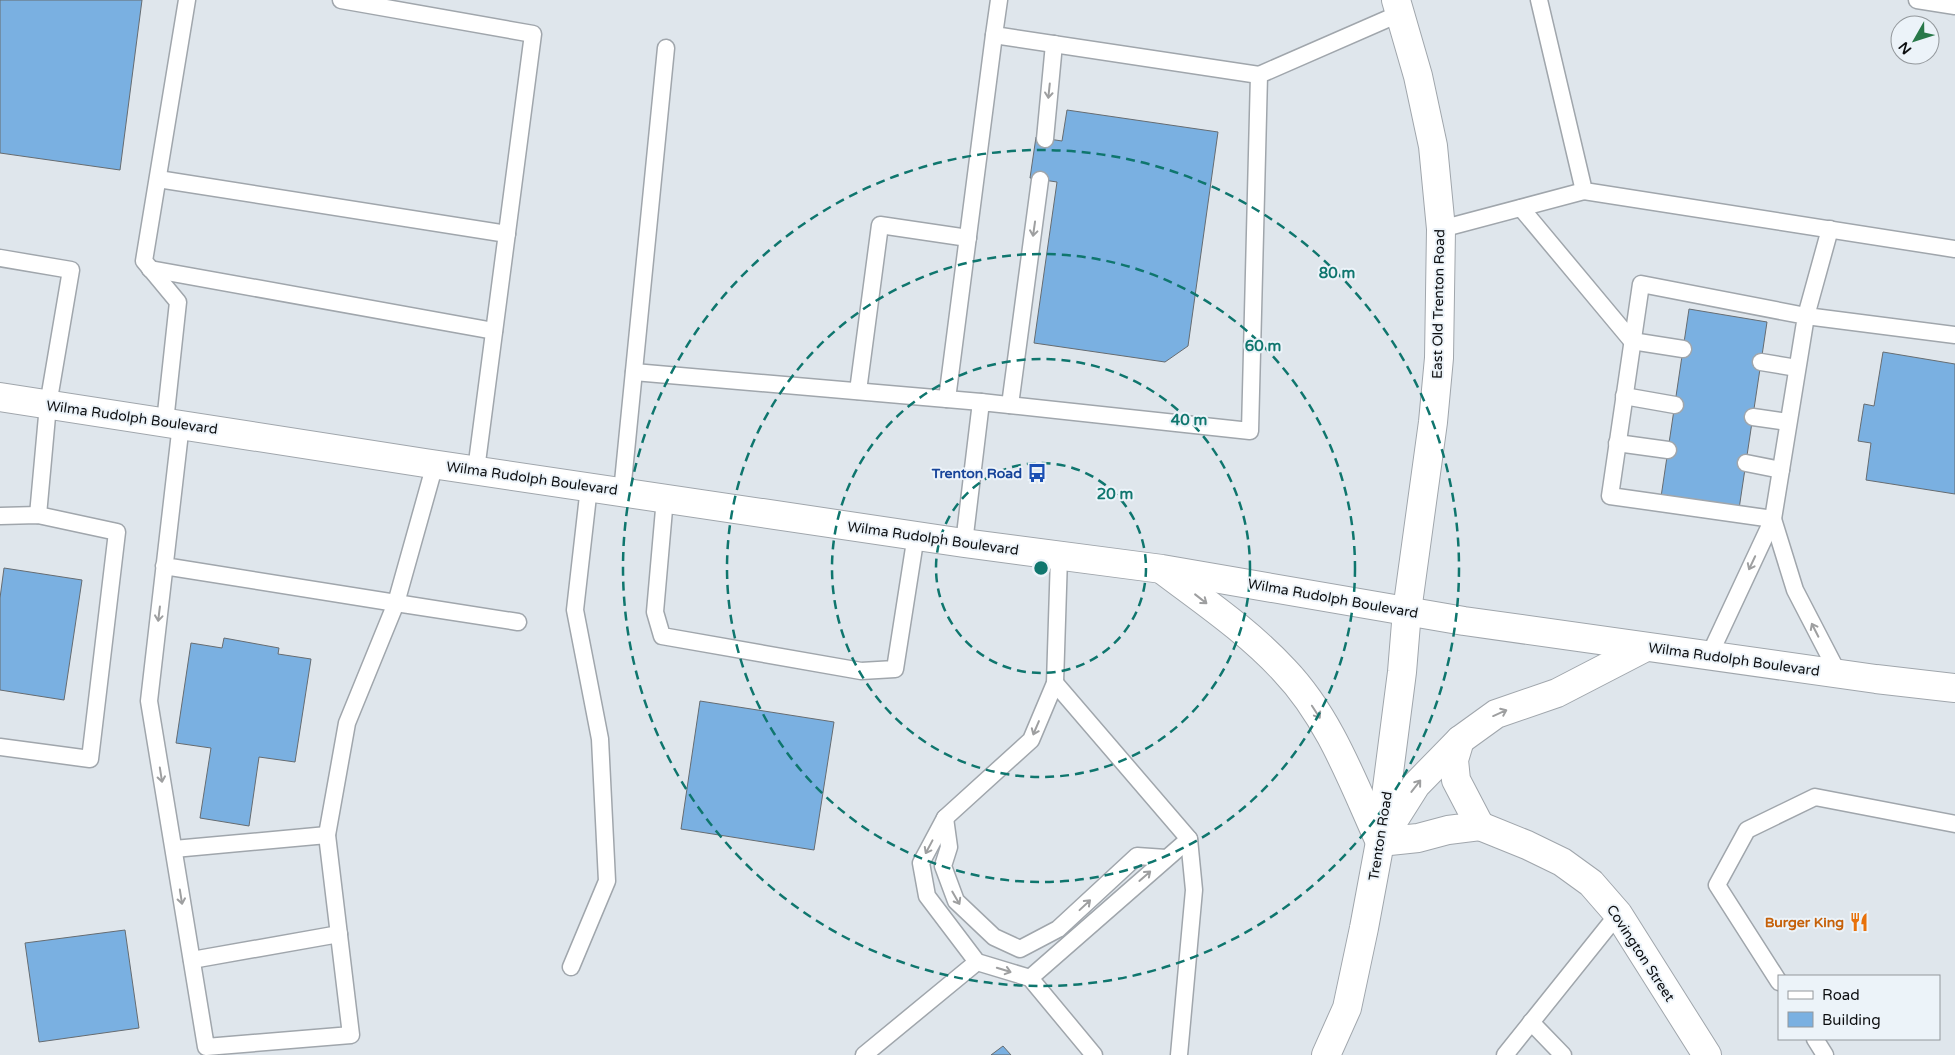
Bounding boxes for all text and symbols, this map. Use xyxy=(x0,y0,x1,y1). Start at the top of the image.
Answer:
north arrow xyxy=(1890,15,1940,65)
text: N xyxy=(1895,38,1915,58)
one-way arrow xyxy=(1044,83,1054,99)
one-way arrow xyxy=(1028,220,1038,236)
street label: East Old Trenton Road xyxy=(1429,229,1448,379)
text: 80 m xyxy=(1319,264,1355,282)
text: 60 m xyxy=(1245,337,1281,355)
street label: Wilma Rudolph Boulevard xyxy=(45,397,219,438)
text: 40 m xyxy=(1171,411,1207,429)
street label: Wilma Rudolph Boulevard xyxy=(445,458,619,499)
bus stop icon: Trenton Road xyxy=(1026,462,1048,484)
place label: Trenton Road xyxy=(931,465,1022,482)
text: 20 m xyxy=(1097,485,1133,503)
street label: Wilma Rudolph Boulevard xyxy=(846,518,1020,559)
one-way arrow xyxy=(1747,555,1756,570)
centre of rings xyxy=(1032,559,1050,577)
street label: Wilma Rudolph Boulevard xyxy=(1246,575,1420,622)
one-way arrow xyxy=(1194,594,1208,604)
one-way arrow xyxy=(154,606,164,622)
one-way arrow xyxy=(1810,623,1819,638)
street label: Wilma Rudolph Boulevard xyxy=(1647,639,1821,680)
one-way arrow xyxy=(1311,705,1321,719)
one-way arrow xyxy=(1492,708,1507,718)
one-way arrow xyxy=(1031,720,1041,735)
one-way arrow xyxy=(157,767,167,783)
one-way arrow xyxy=(1411,780,1422,793)
street label: Trenton Road xyxy=(1365,790,1396,882)
one-way arrow xyxy=(924,839,933,854)
one-way arrow xyxy=(1139,871,1152,882)
one-way arrow xyxy=(177,889,187,905)
one-way arrow xyxy=(952,890,962,904)
one-way arrow xyxy=(1078,899,1091,911)
street label: Covington Street xyxy=(1603,902,1679,1005)
restaurant icon: Burger King xyxy=(1848,911,1870,933)
place label: Burger King xyxy=(1765,914,1844,931)
one-way arrow xyxy=(996,966,1012,976)
legend xyxy=(1778,975,1940,1040)
text: Road xyxy=(1822,986,1860,1004)
text: Building xyxy=(1822,1011,1881,1029)

